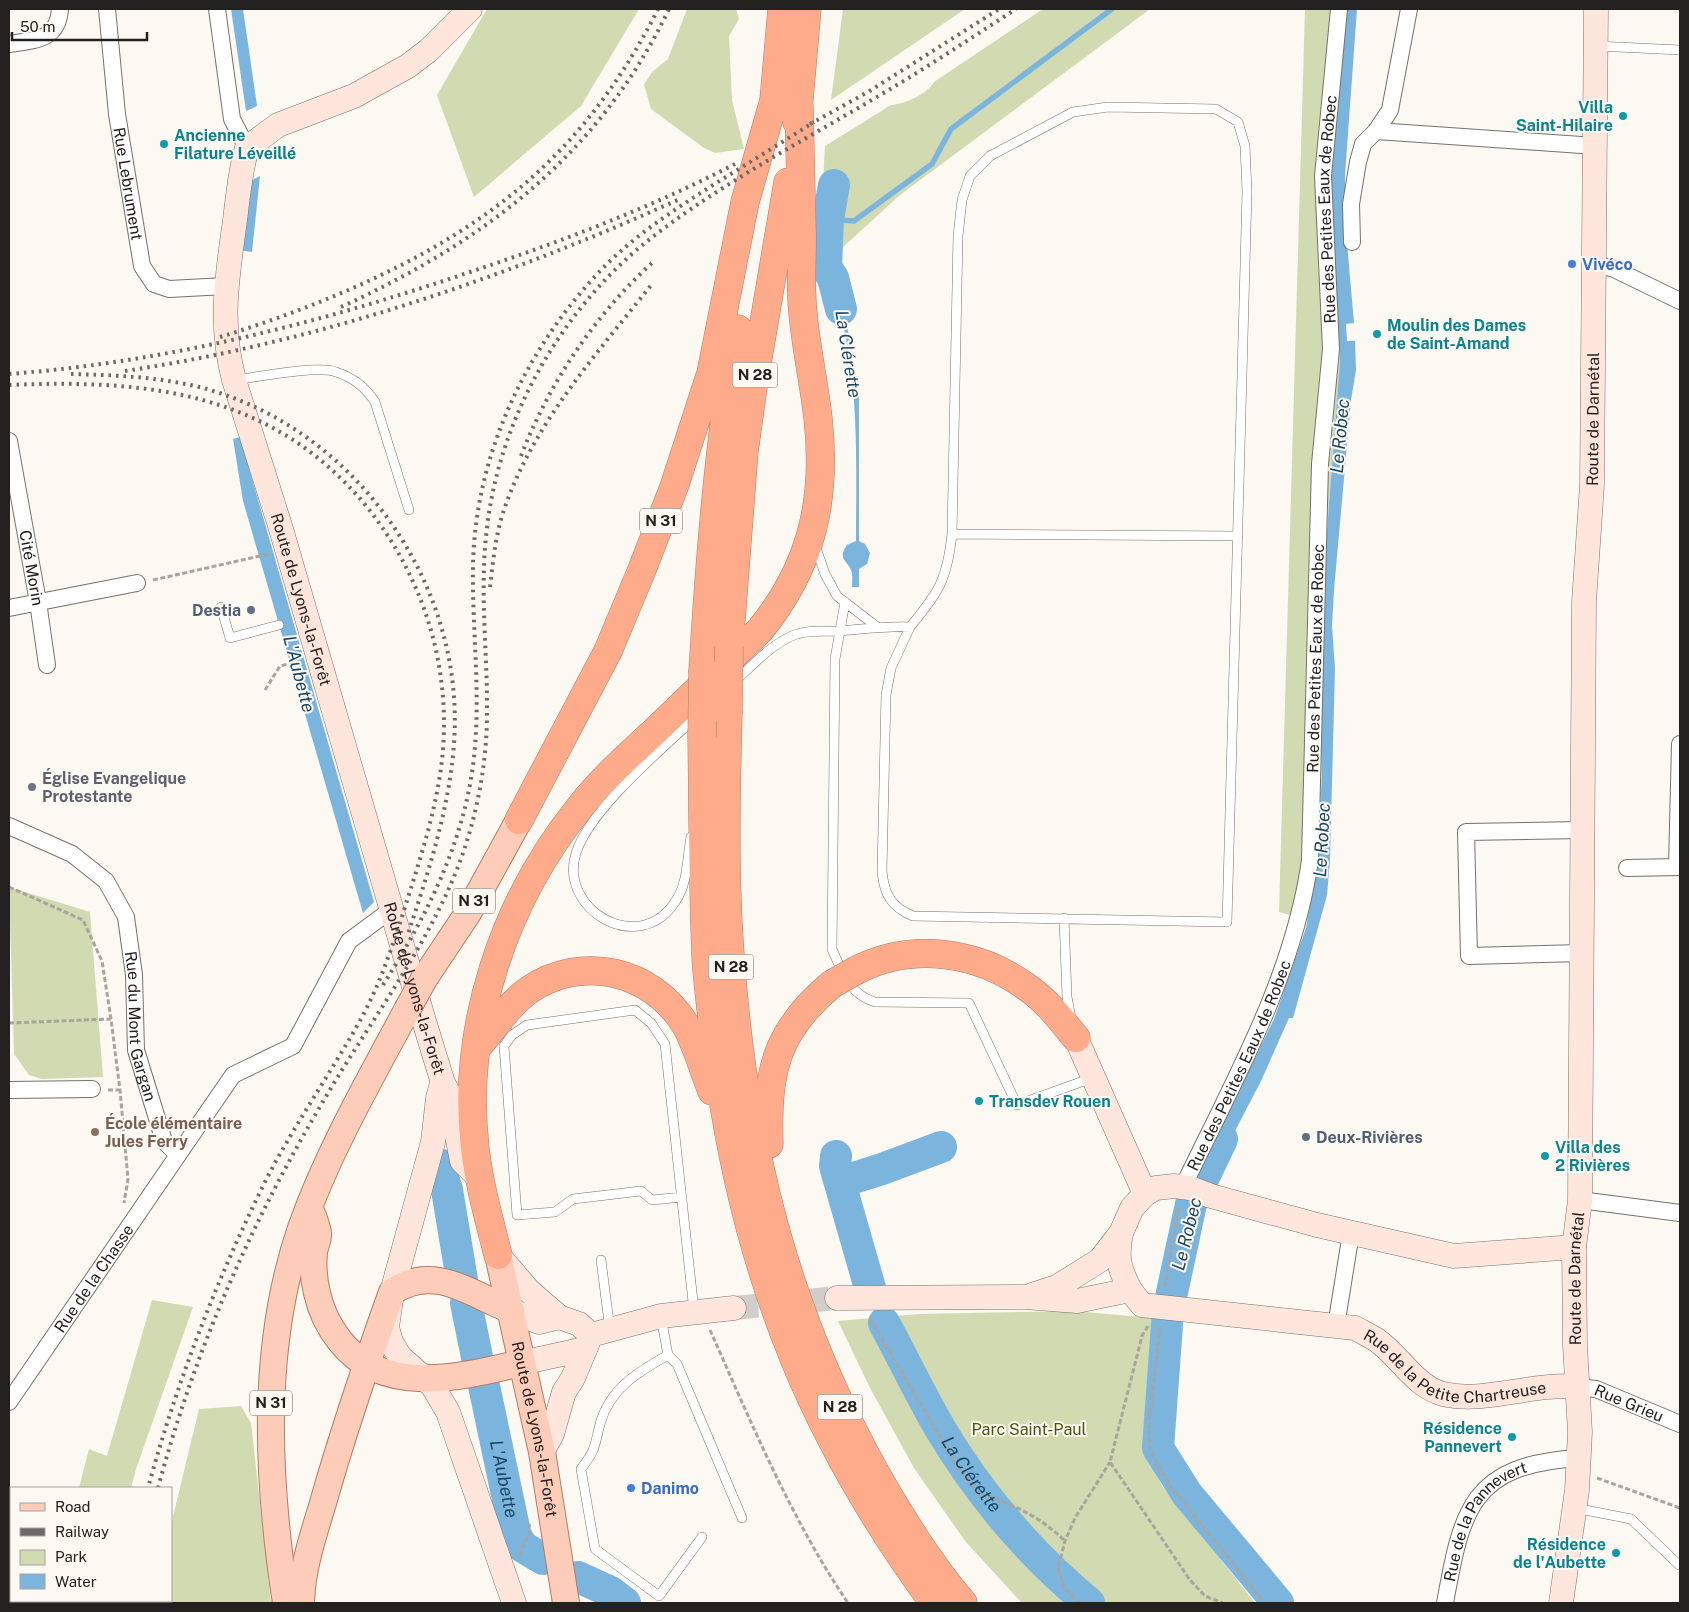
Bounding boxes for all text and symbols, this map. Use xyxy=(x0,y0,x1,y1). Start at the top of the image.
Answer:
scale bar xyxy=(12,10,148,42)
text: 50 m xyxy=(20,18,55,35)
street label: Rue des Petites Eaux de Robec xyxy=(1314,94,1341,324)
place label: Villa Saint-Hilaire xyxy=(1516,98,1613,135)
marker: Villa Saint-Hilaire xyxy=(1617,110,1629,122)
street label: Rue Lebrument xyxy=(109,126,147,242)
place label: Ancienne Filature Léveillé xyxy=(174,126,296,163)
marker: Ancienne Filature Léveillé xyxy=(158,138,170,150)
place label: Vivéco xyxy=(1582,255,1633,274)
marker: Vivéco xyxy=(1566,258,1578,270)
water label: La Clérette xyxy=(831,308,866,400)
place label: Moulin des Dames de Saint-Amand xyxy=(1387,316,1526,353)
marker: Moulin des Dames de Saint-Amand xyxy=(1371,328,1383,340)
street label: Route de Darnétal xyxy=(1583,352,1603,486)
road number: N 28 xyxy=(732,362,778,388)
water label: Le Robec xyxy=(1326,398,1353,474)
road number: N 31 xyxy=(640,508,682,534)
street label: Route de Lyons-la-Forêt xyxy=(267,511,335,688)
street label: Cité Morin xyxy=(15,529,48,607)
street label: Rue des Petites Eaux de Robec xyxy=(1303,544,1328,773)
place label: Destia xyxy=(192,601,241,620)
marker: Destia xyxy=(245,604,257,616)
water label: L'Aubette xyxy=(279,633,320,715)
place label: Église Evangelique Protestante xyxy=(42,768,186,806)
marker: Église Evangelique Protestante xyxy=(26,781,38,793)
water label: Le Robec xyxy=(1309,802,1334,878)
road number: N 31 xyxy=(453,888,495,914)
street label: Route de Lyons-la-Forêt xyxy=(380,900,449,1077)
street label: Rue du Mont Gargan xyxy=(121,950,160,1103)
road number: N 28 xyxy=(708,954,754,980)
street label: Rue des Petites Eaux de Robec xyxy=(1183,958,1295,1174)
place label: Transdev Rouen xyxy=(989,1092,1111,1111)
marker: Transdev Rouen xyxy=(973,1095,985,1107)
place label: École élémentaire Jules Ferry xyxy=(105,1113,242,1151)
marker: École élémentaire Jules Ferry xyxy=(89,1126,101,1138)
place label: Deux-Rivières xyxy=(1316,1128,1423,1147)
marker: Deux-Rivières xyxy=(1300,1131,1312,1143)
place label: Villa des 2 Rivières xyxy=(1555,1138,1630,1175)
marker: Villa des 2 Rivières xyxy=(1539,1150,1551,1162)
water label: Le Robec xyxy=(1167,1195,1206,1273)
street label: Route de Darnétal xyxy=(1565,1210,1588,1345)
street label: Rue de la Chasse xyxy=(50,1221,138,1336)
street label: Rue de la Petite Chartreuse xyxy=(1360,1326,1547,1407)
street label: Route de Lyons-la-Forêt xyxy=(508,1339,561,1518)
street label: Rue Grieu xyxy=(1592,1380,1666,1426)
road number: N 31 xyxy=(250,1390,292,1416)
road number: N 28 xyxy=(818,1394,862,1420)
place label: Résidence Pannevert xyxy=(1423,1419,1502,1456)
park label: Parc Saint-Paul xyxy=(972,1420,1087,1439)
marker: Résidence Pannevert xyxy=(1506,1431,1518,1443)
water label: La Clérette xyxy=(937,1432,1006,1517)
water label: L'Aubette xyxy=(486,1438,523,1520)
street label: Rue de la Pannevert xyxy=(1440,1458,1529,1583)
place label: Danimo xyxy=(641,1479,699,1498)
marker: Danimo xyxy=(625,1482,637,1494)
legend xyxy=(10,1487,172,1602)
text: Road xyxy=(55,1498,91,1515)
text: Railway xyxy=(55,1523,109,1540)
place label: Résidence de l'Aubette xyxy=(1513,1535,1606,1572)
marker: Résidence de l'Aubette xyxy=(1610,1547,1622,1559)
text: Park xyxy=(55,1548,87,1565)
text: Water xyxy=(55,1573,97,1590)

